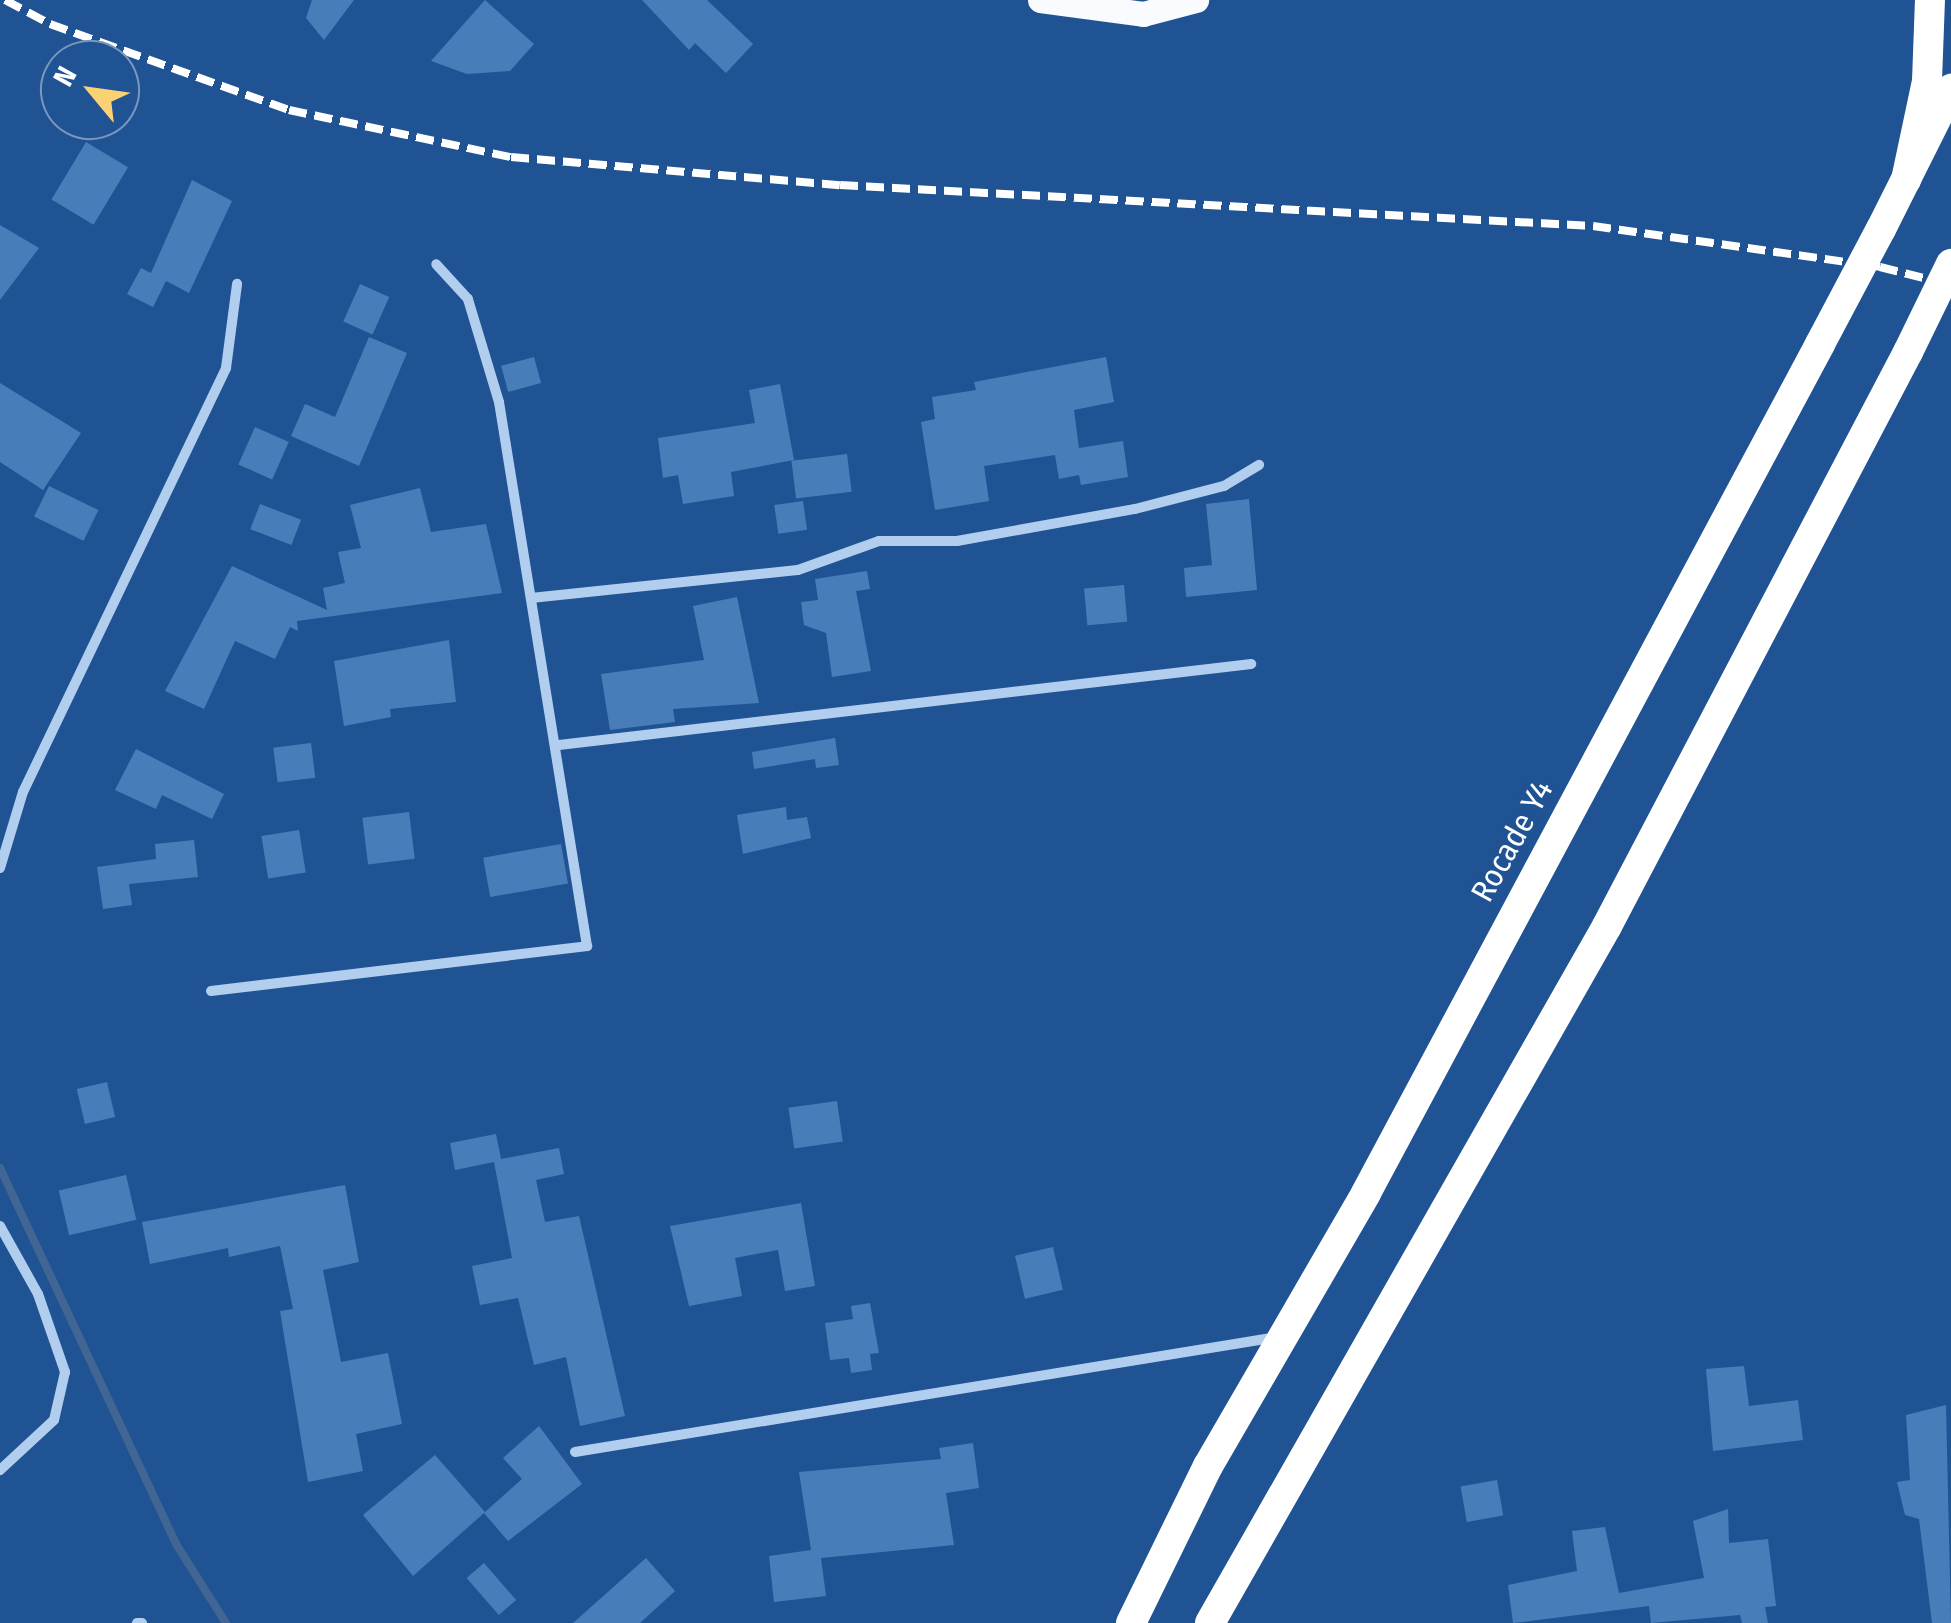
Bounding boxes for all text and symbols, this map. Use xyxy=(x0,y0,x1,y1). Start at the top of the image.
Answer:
north arrow xyxy=(40,40,140,140)
text: N xyxy=(47,61,84,92)
street label: Rocade Y4 xyxy=(1463,773,1561,909)

